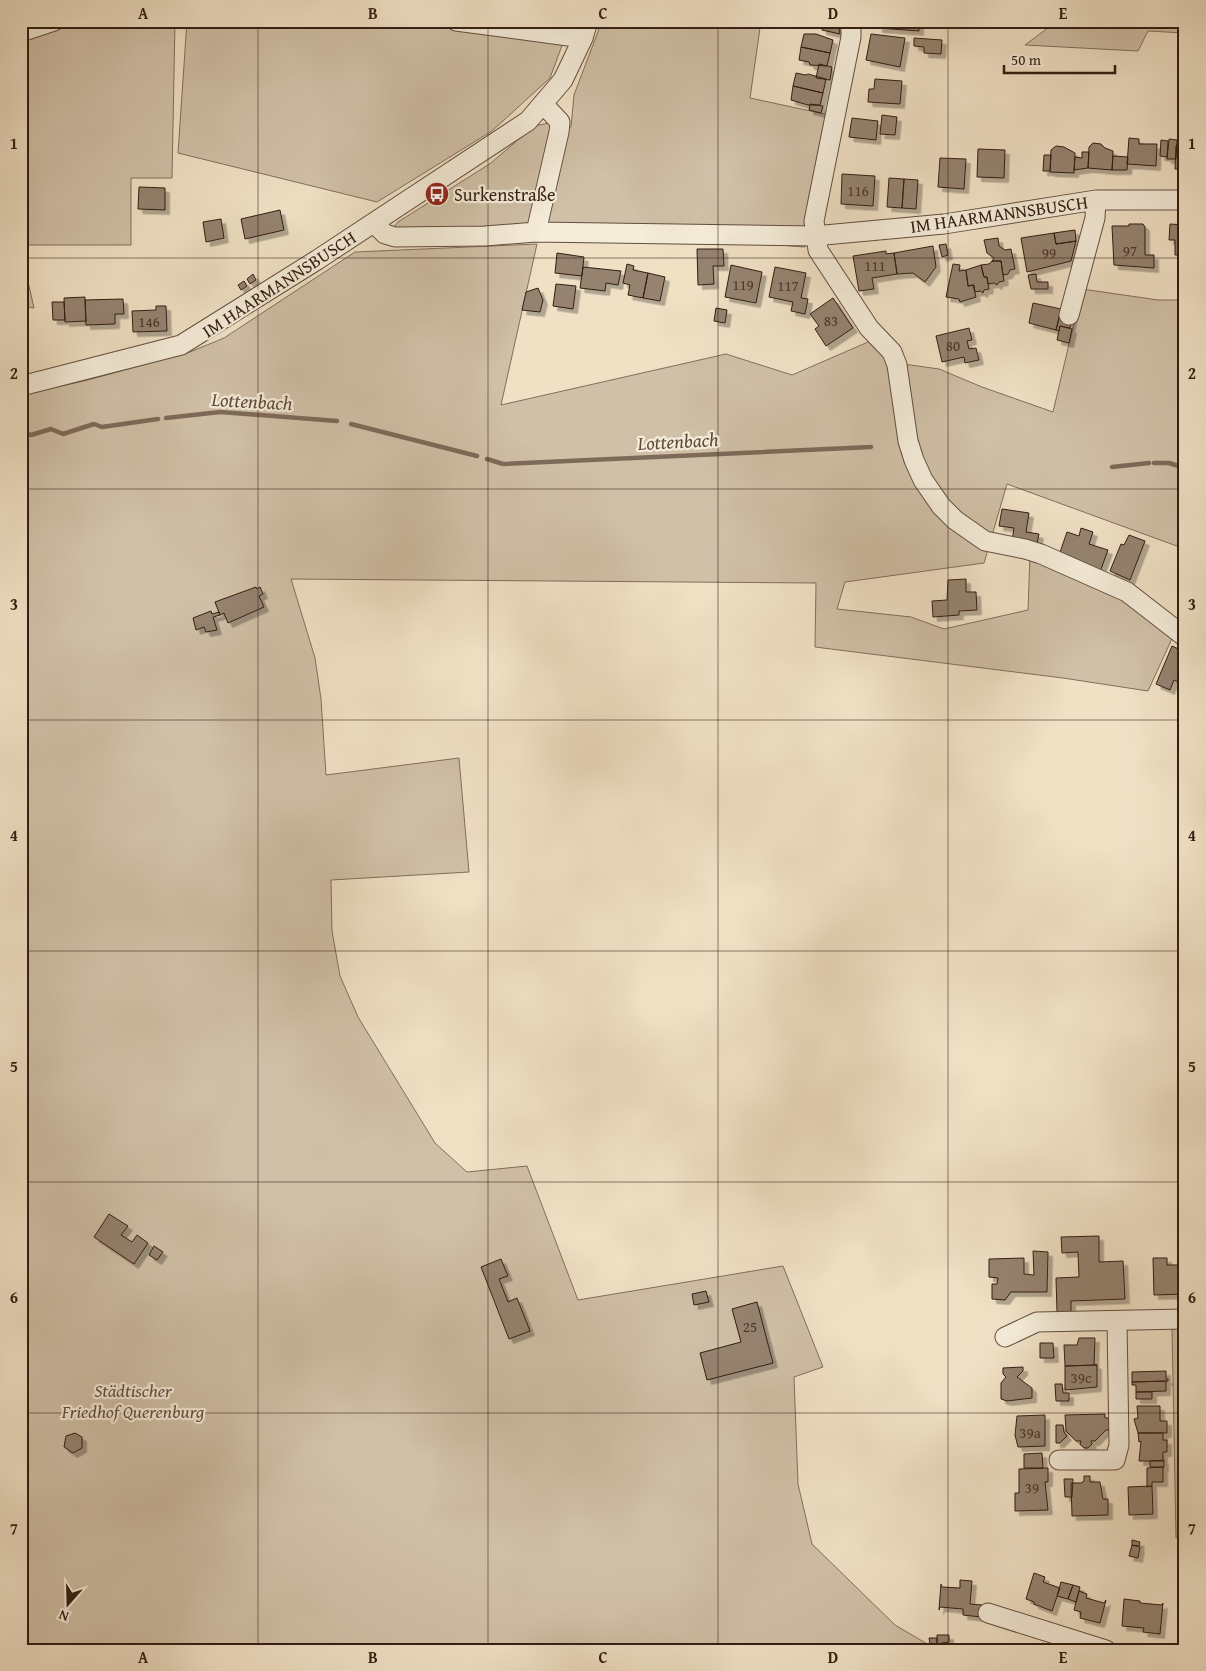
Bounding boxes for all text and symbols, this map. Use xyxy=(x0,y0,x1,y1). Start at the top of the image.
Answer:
text: A xyxy=(138,1,149,25)
text: B xyxy=(368,1,378,25)
text: C xyxy=(598,1,608,25)
text: D xyxy=(828,1,838,25)
text: E xyxy=(1059,1,1068,25)
scale bar xyxy=(1004,42,1115,74)
text: 50 m xyxy=(1011,49,1042,70)
text: 1 xyxy=(10,131,18,155)
text: 1 xyxy=(1188,131,1196,155)
house number: 116 xyxy=(847,180,869,201)
bus stop icon: Surkenstraße xyxy=(424,181,450,207)
place label: Surkenstraße xyxy=(454,181,556,208)
street label: IM HAARMANNSBUSCH xyxy=(908,188,1090,240)
street label: IM HAARMANNSBUSCH xyxy=(197,224,361,344)
house number: 97 xyxy=(1123,240,1137,261)
house number: 99 xyxy=(1042,242,1056,263)
house number: 111 xyxy=(864,255,886,276)
house number: 119 xyxy=(732,274,754,295)
house number: 117 xyxy=(777,275,799,296)
house number: 83 xyxy=(824,310,838,331)
house number: 146 xyxy=(138,311,160,332)
house number: 80 xyxy=(946,335,960,356)
text: 2 xyxy=(10,361,18,385)
text: 2 xyxy=(1188,361,1196,385)
water label: Lottenbach xyxy=(210,385,294,417)
water label: Lottenbach xyxy=(636,425,720,457)
text: 3 xyxy=(10,592,18,616)
text: 3 xyxy=(1188,592,1196,616)
text: 4 xyxy=(10,823,18,847)
text: 4 xyxy=(1188,823,1196,847)
text: 5 xyxy=(10,1054,18,1078)
text: 5 xyxy=(1188,1054,1196,1078)
text: 6 xyxy=(10,1285,18,1309)
text: 6 xyxy=(1188,1285,1196,1309)
house number: 25 xyxy=(743,1316,757,1337)
house number: 39c xyxy=(1070,1367,1092,1388)
park label: Städtischer Friedhof Querenburg xyxy=(61,1377,204,1425)
house number: 39a xyxy=(1019,1422,1041,1443)
house number: 39 xyxy=(1025,1477,1039,1498)
text: 7 xyxy=(10,1516,18,1540)
text: 7 xyxy=(1188,1516,1196,1540)
north arrow xyxy=(42,1578,92,1628)
text: N xyxy=(55,1605,71,1627)
text: A xyxy=(138,1645,149,1669)
text: B xyxy=(368,1645,378,1669)
text: C xyxy=(598,1645,608,1669)
text: D xyxy=(828,1645,838,1669)
text: E xyxy=(1059,1645,1068,1669)

